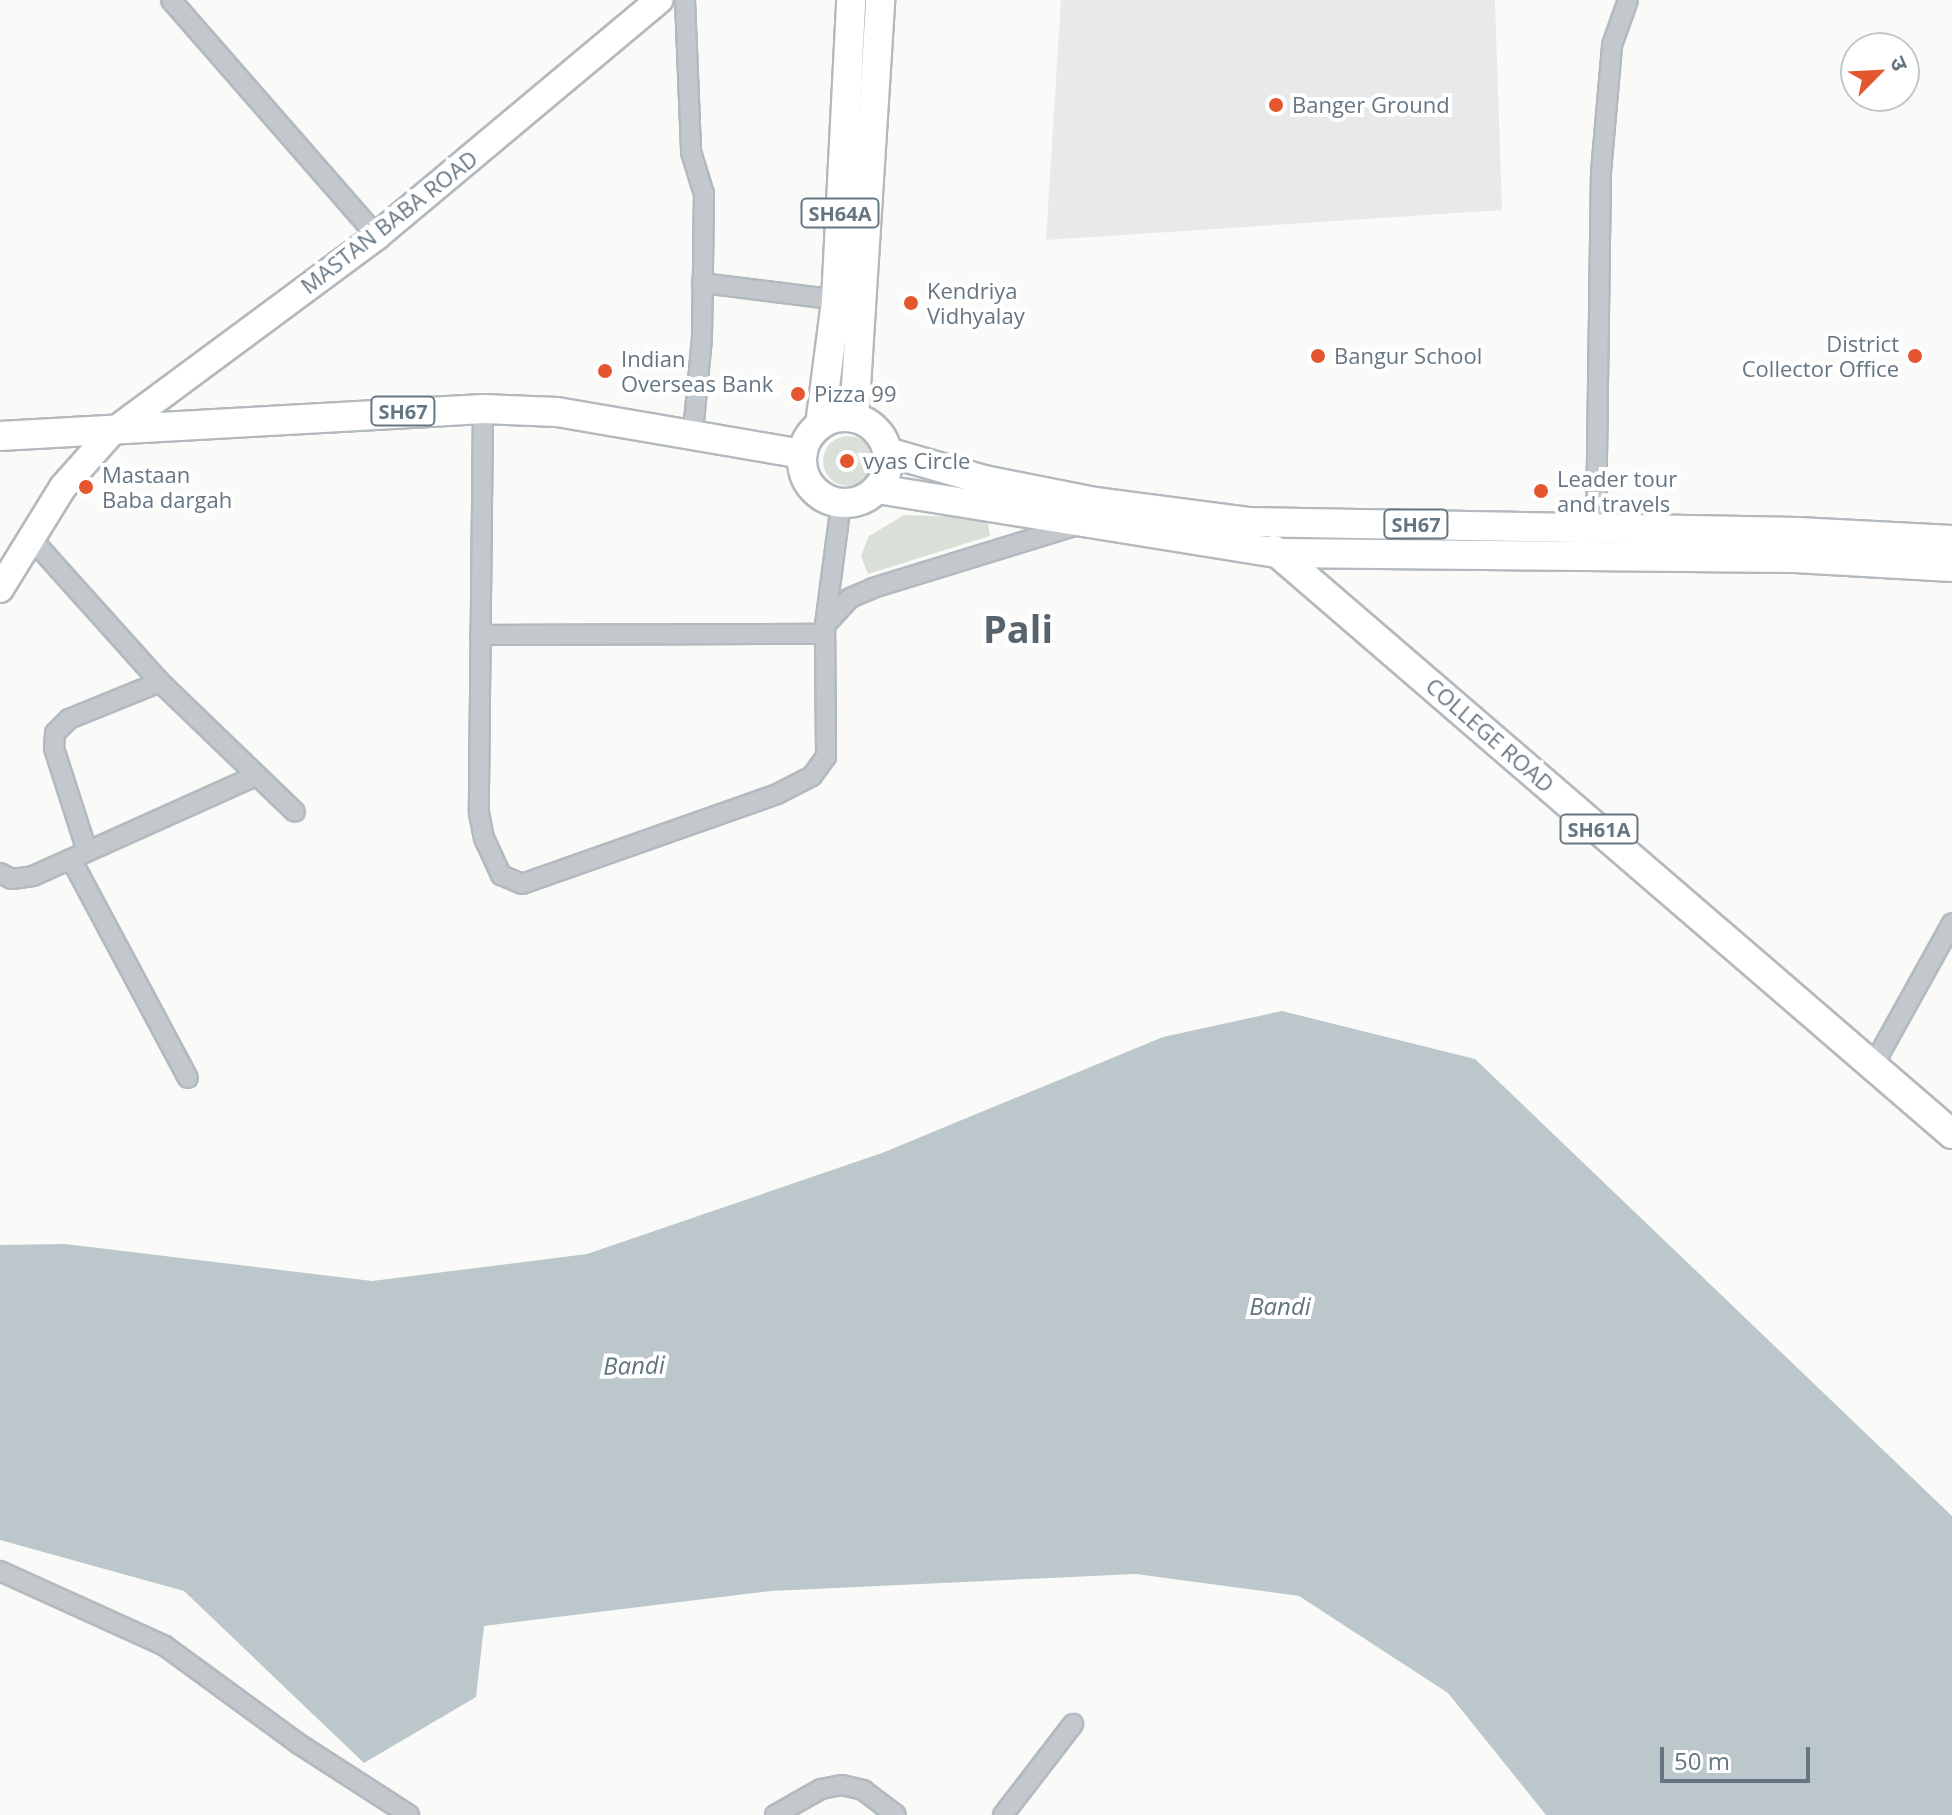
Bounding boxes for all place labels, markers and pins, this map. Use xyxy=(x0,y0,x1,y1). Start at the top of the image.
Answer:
place label: Banger Ground xyxy=(1292,92,1450,118)
marker: Banger Ground xyxy=(1267,96,1285,114)
place label: Kendriya Vidhyalay xyxy=(927,277,1025,328)
marker: Kendriya Vidhyalay xyxy=(902,294,920,312)
place label: District Collector Office xyxy=(1742,330,1899,382)
place label: Bangur School xyxy=(1334,343,1482,369)
place label: Indian Overseas Bank xyxy=(621,345,773,396)
marker: Bangur School xyxy=(1309,347,1327,365)
marker: District Collector Office xyxy=(1906,347,1924,365)
marker: Indian Overseas Bank xyxy=(596,362,614,380)
place label: Pizza 99 xyxy=(814,381,897,407)
marker: Pizza 99 xyxy=(789,385,807,403)
place label: vyas Circle xyxy=(863,448,970,474)
marker: vyas Circle xyxy=(838,452,856,470)
place label: Mastaan Baba dargah xyxy=(102,461,232,512)
place label: Leader tour and travels xyxy=(1557,465,1677,516)
marker: Mastaan Baba dargah xyxy=(77,478,95,496)
marker: Leader tour and travels xyxy=(1532,482,1550,500)

